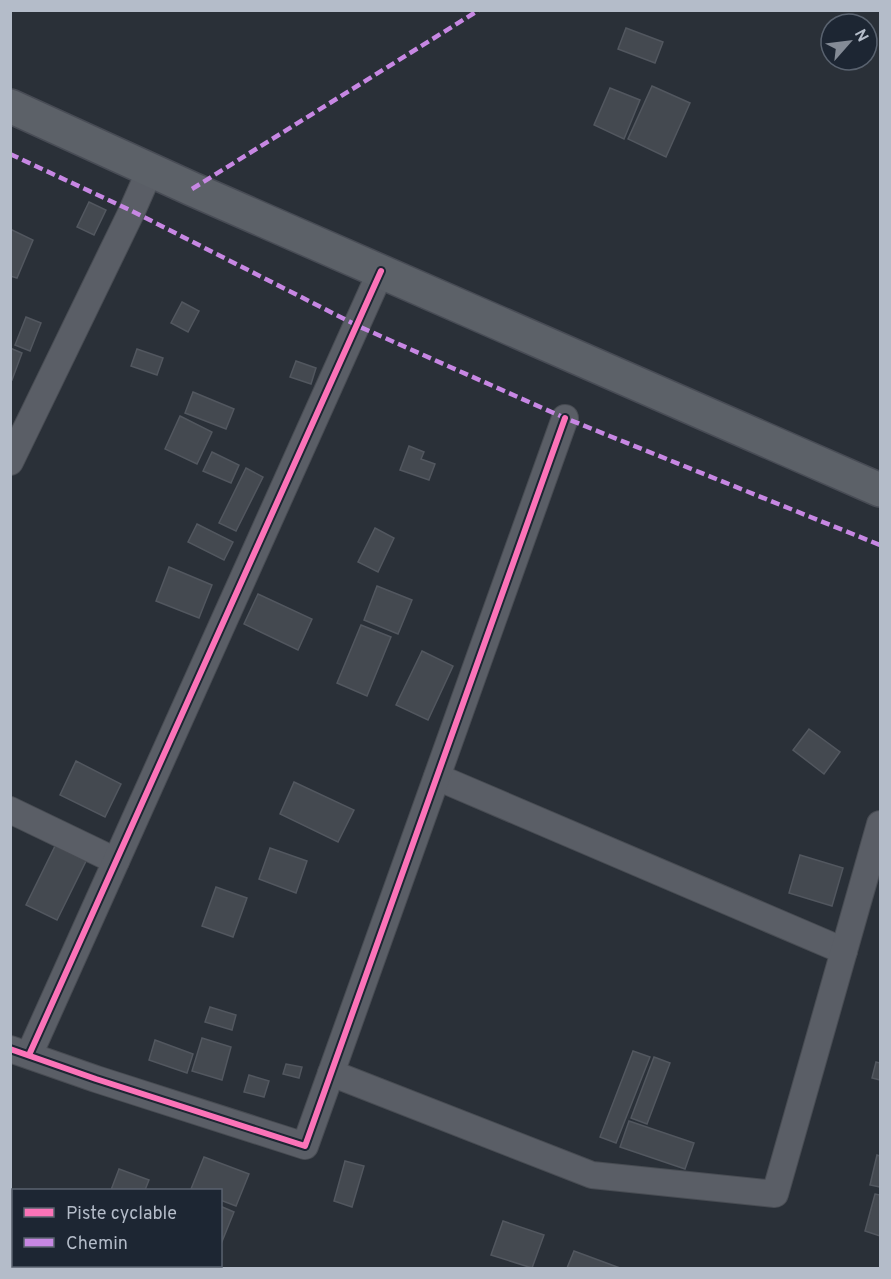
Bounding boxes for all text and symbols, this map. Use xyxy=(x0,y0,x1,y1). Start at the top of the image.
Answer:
north arrow xyxy=(819,12,879,72)
text: N xyxy=(849,26,872,46)
legend xyxy=(12,1189,222,1267)
text: Piste cyclable xyxy=(66,1203,177,1226)
text: Chemin xyxy=(66,1233,128,1256)

